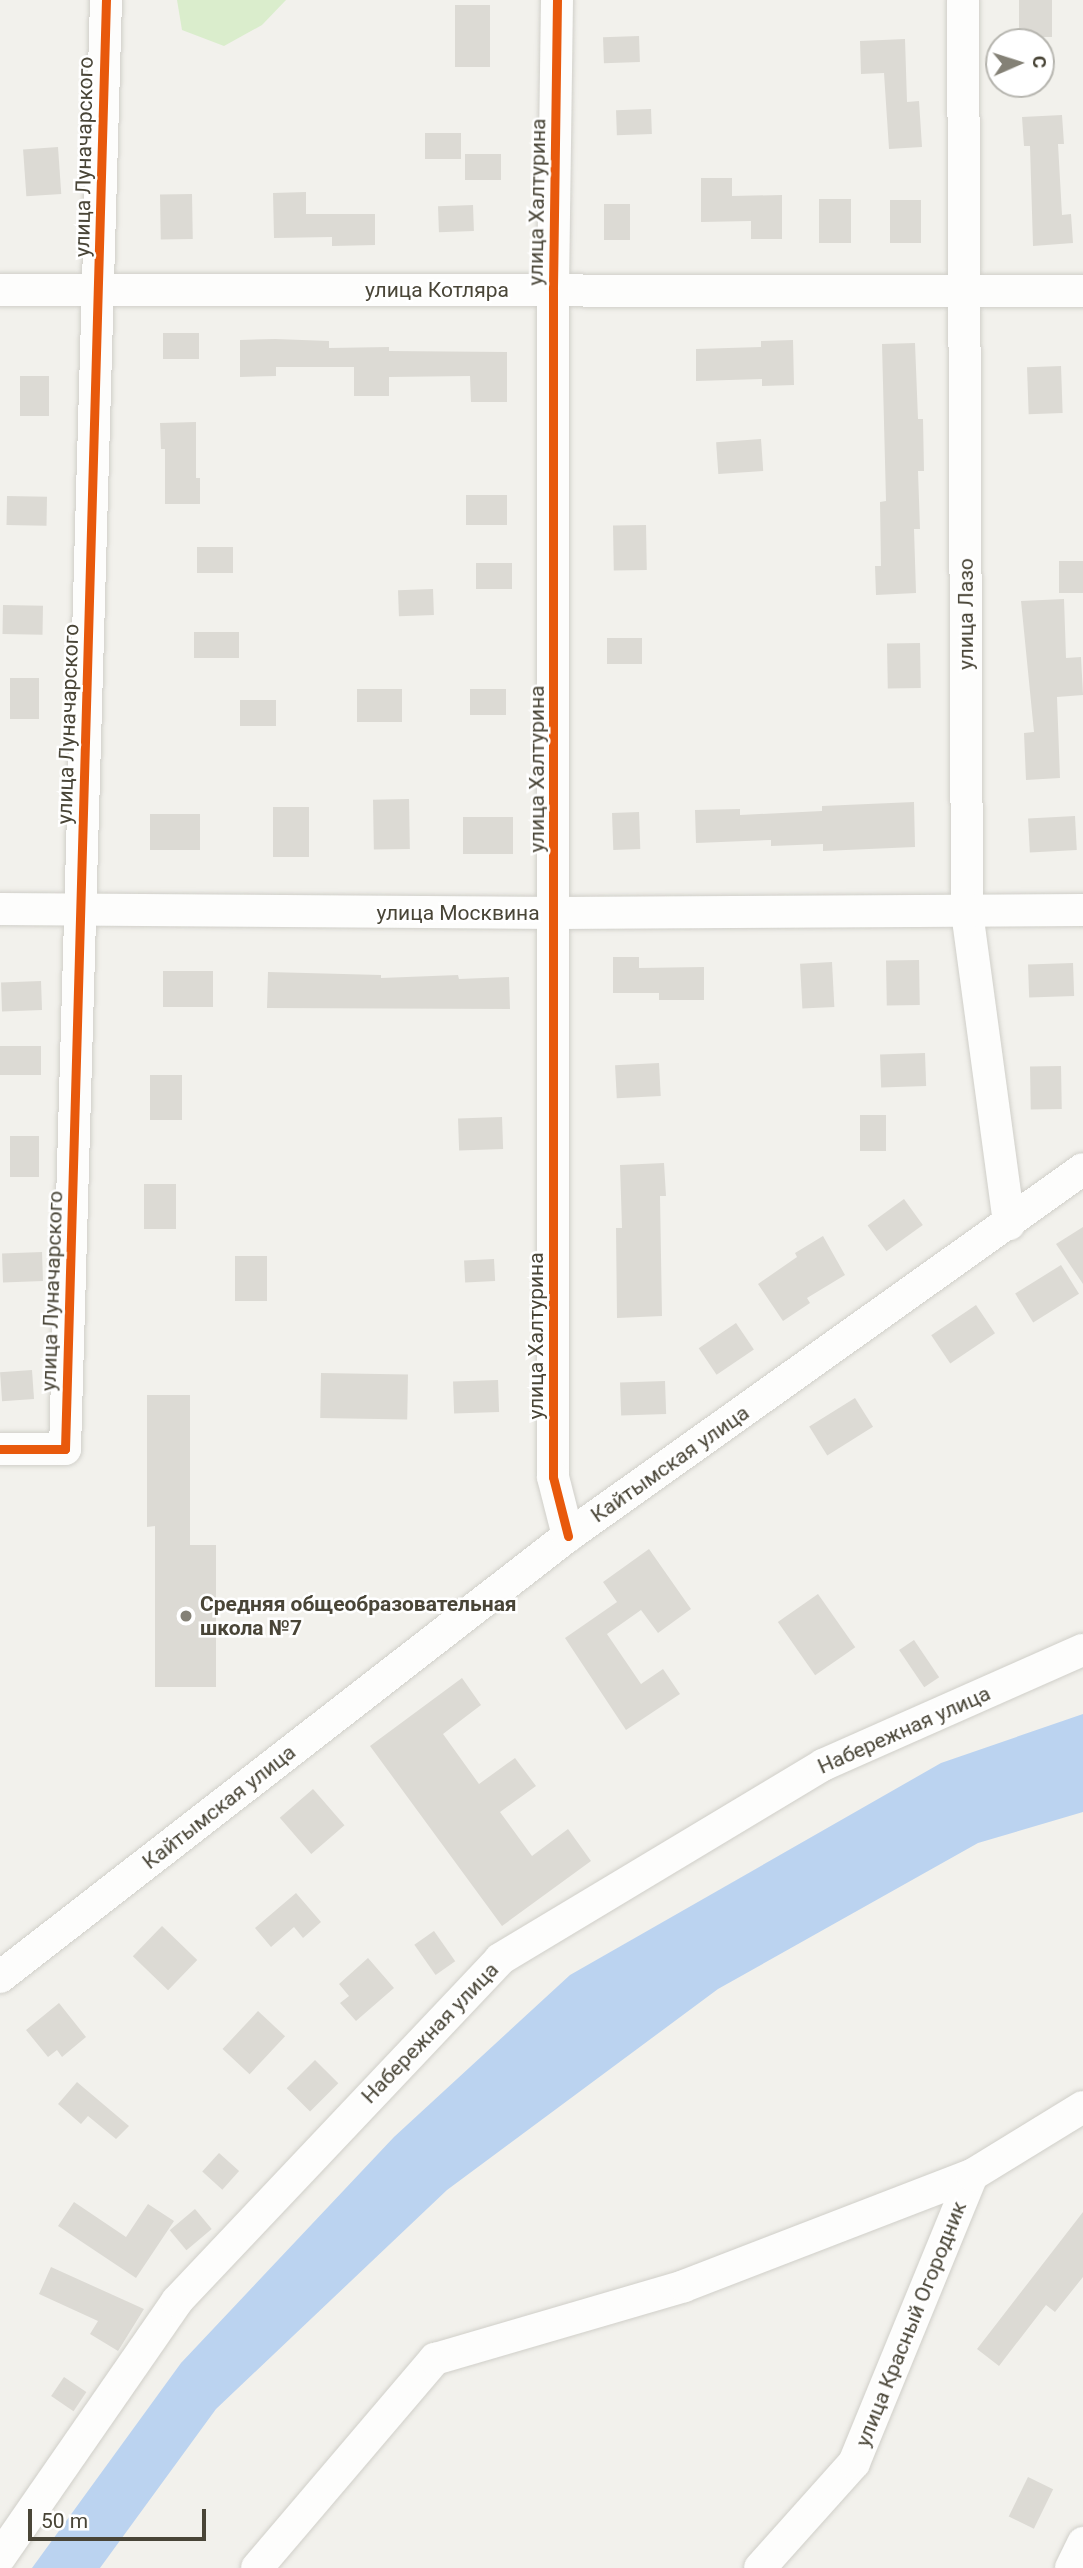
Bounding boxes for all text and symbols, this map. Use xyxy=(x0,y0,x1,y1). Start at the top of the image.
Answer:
north arrow xyxy=(985,28,1055,98)
text: С xyxy=(1028,55,1051,69)
street label: улица Луначарского xyxy=(70,57,98,257)
street label: улица Халтурина xyxy=(523,118,551,286)
street label: улица Котляра xyxy=(365,277,509,303)
street label: улица Лазо xyxy=(953,558,979,670)
street label: улица Луначарского xyxy=(52,623,84,825)
street label: улица Халтурина xyxy=(524,685,550,853)
street label: улица Москвина xyxy=(376,900,540,926)
street label: улица Луначарского xyxy=(36,1190,68,1392)
street label: улица Халтурина xyxy=(523,1252,549,1420)
street label: Кайтымская улица xyxy=(586,1400,754,1528)
place label: Средняя общеобразовательная школа №7 xyxy=(200,1591,517,1641)
marker: Средняя общеобразовательная школа №7 xyxy=(178,1608,194,1624)
street label: Набережная улица xyxy=(814,1681,994,1779)
street label: Кайтымская улица xyxy=(137,1739,301,1875)
street label: Набережная улица xyxy=(356,1957,504,2109)
street label: улица Красный Огородник xyxy=(850,2198,972,2450)
scale bar xyxy=(32,2494,210,2538)
text: 50 m xyxy=(41,2509,88,2533)

